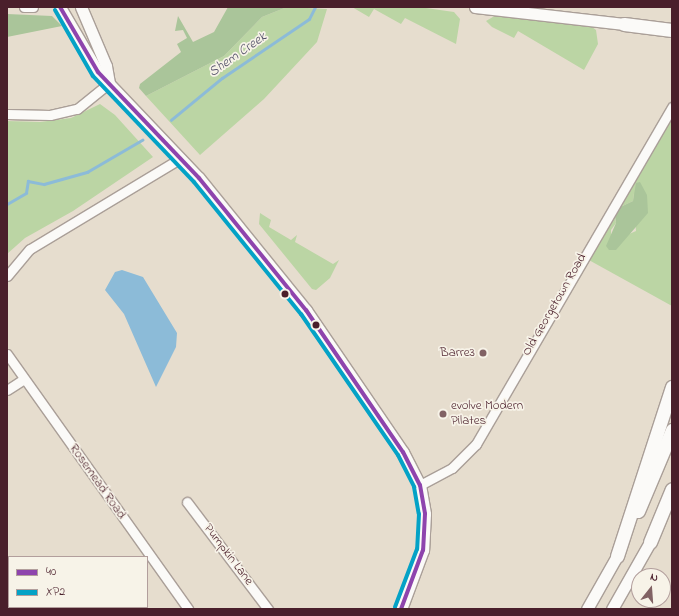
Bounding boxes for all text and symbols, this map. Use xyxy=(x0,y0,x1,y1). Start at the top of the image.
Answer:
water label: Shem Creek xyxy=(206,29,270,81)
street label: Old Georgetown Road xyxy=(519,251,591,359)
unlabelled marker xyxy=(280,289,290,299)
unlabelled marker xyxy=(311,320,321,330)
place label: Barre3 xyxy=(440,345,475,361)
marker: Barre3 xyxy=(478,348,488,358)
place label: evolve Modern Pilates xyxy=(451,399,523,430)
marker: evolve Modern Pilates xyxy=(438,409,448,419)
street label: Rosemead Road xyxy=(65,441,129,523)
street label: Pumpkin Lane xyxy=(200,521,256,589)
legend xyxy=(8,556,148,608)
text: 40 xyxy=(46,563,56,581)
north arrow xyxy=(631,568,671,608)
text: N xyxy=(648,569,660,586)
text: XP2 xyxy=(46,583,65,601)

